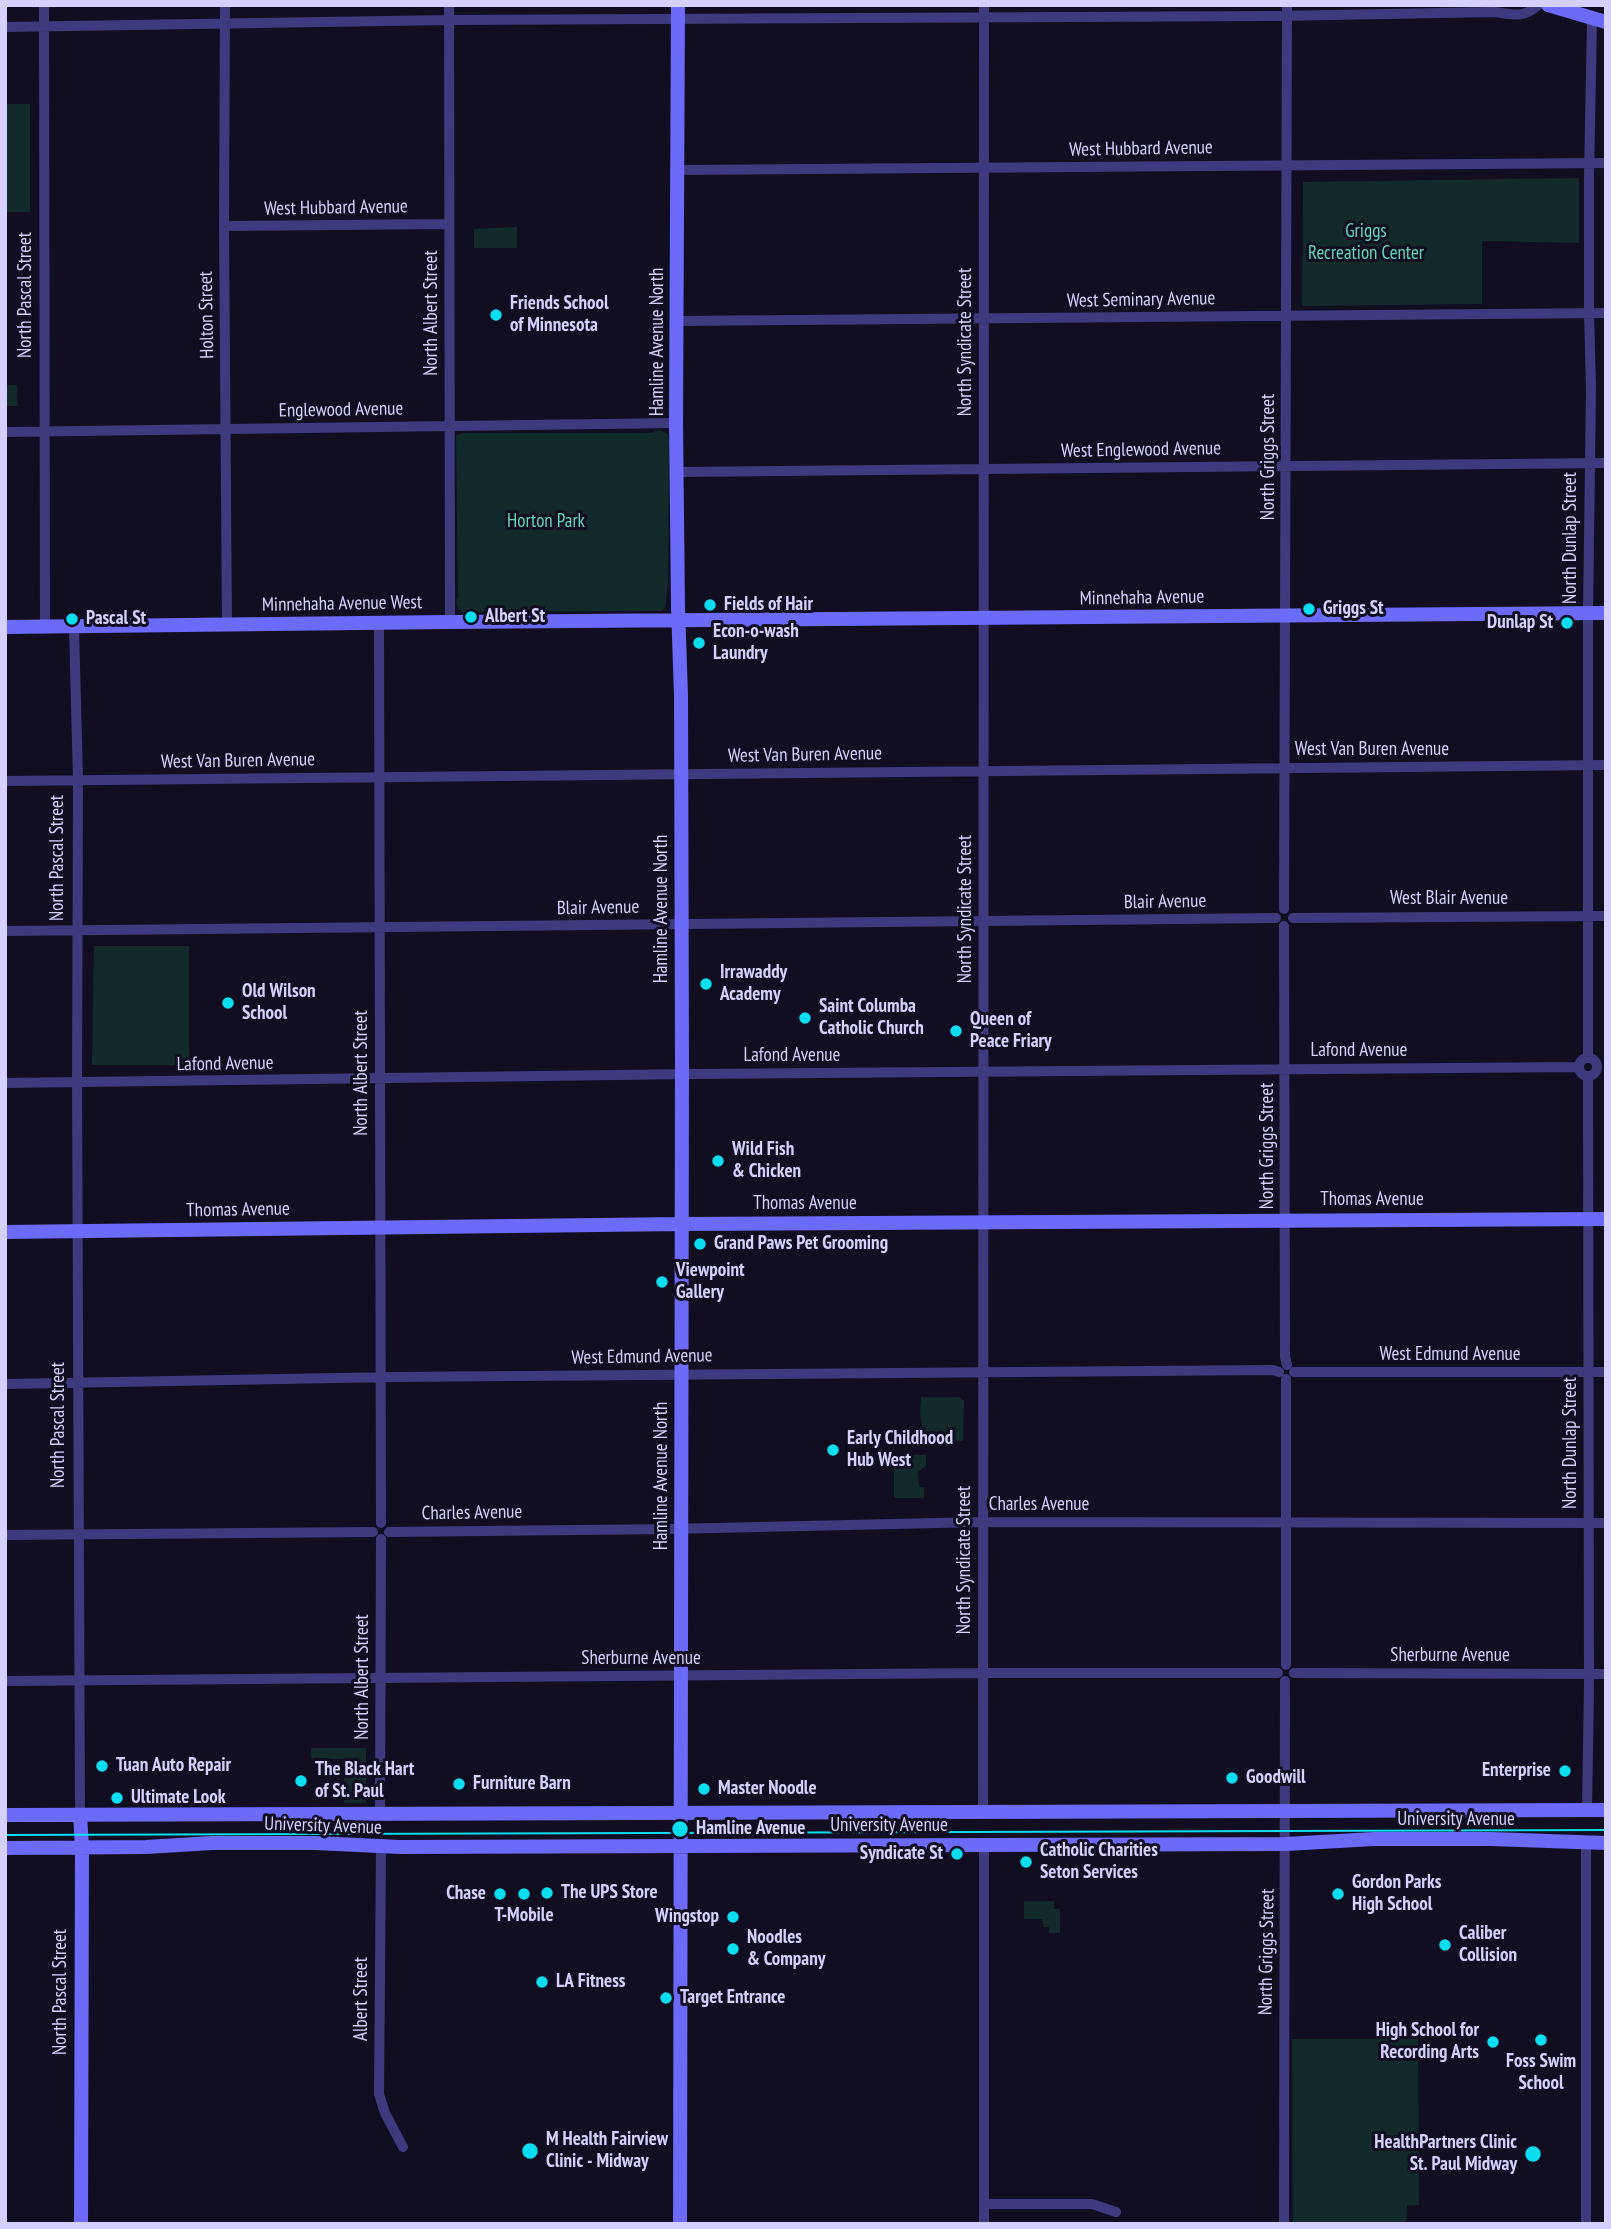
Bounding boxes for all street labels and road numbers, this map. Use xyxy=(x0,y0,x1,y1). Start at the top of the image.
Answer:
street label: West Hubbard Avenue xyxy=(1069,136,1213,162)
street label: West Hubbard Avenue xyxy=(264,195,408,221)
street label: North Pascal Street xyxy=(15,232,37,358)
street label: North Albert Street xyxy=(421,250,443,376)
street label: Hamline Avenue North xyxy=(647,268,669,416)
street label: North Syndicate Street xyxy=(955,268,977,416)
street label: Holton Street xyxy=(195,271,219,359)
street label: West Seminary Avenue xyxy=(1067,287,1215,313)
street label: North Griggs Street xyxy=(1258,394,1280,520)
street label: Englewood Avenue xyxy=(279,398,403,422)
street label: West Englewood Avenue xyxy=(1061,437,1221,463)
street label: North Dunlap Street xyxy=(1560,472,1582,604)
street label: Minnehaha Avenue xyxy=(1079,586,1205,610)
street label: Minnehaha Avenue West xyxy=(262,591,422,617)
street label: West Van Buren Avenue xyxy=(1295,739,1449,761)
street label: West Van Buren Avenue xyxy=(728,742,882,768)
street label: West Van Buren Avenue xyxy=(161,748,315,774)
street label: North Pascal Street xyxy=(47,795,69,921)
street label: Hamline Avenue North xyxy=(651,835,673,983)
street label: North Syndicate Street xyxy=(955,835,977,983)
street label: West Blair Avenue xyxy=(1390,888,1508,910)
street label: Blair Avenue xyxy=(1124,890,1206,914)
street label: Blair Avenue xyxy=(557,896,639,920)
street label: North Albert Street xyxy=(351,1010,373,1136)
street label: Lafond Avenue xyxy=(1311,1040,1407,1062)
street label: Lafond Avenue xyxy=(744,1045,840,1067)
street label: Lafond Avenue xyxy=(176,1052,274,1076)
street label: North Griggs Street xyxy=(1257,1083,1279,1209)
street label: Thomas Avenue xyxy=(1320,1189,1424,1211)
street label: Thomas Avenue xyxy=(753,1193,857,1215)
street label: Thomas Avenue xyxy=(186,1198,290,1222)
street label: West Edmund Avenue xyxy=(571,1344,713,1370)
street label: West Edmund Avenue xyxy=(1379,1344,1521,1366)
street label: North Pascal Street xyxy=(48,1362,70,1488)
street label: North Dunlap Street xyxy=(1560,1377,1582,1509)
street label: Hamline Avenue North xyxy=(651,1402,673,1550)
street label: North Syndicate Street xyxy=(954,1486,976,1634)
street label: Charles Avenue xyxy=(989,1494,1089,1516)
street label: Charles Avenue xyxy=(421,1501,523,1525)
street label: North Albert Street xyxy=(352,1614,374,1740)
street label: Sherburne Avenue xyxy=(1390,1645,1510,1667)
street label: Sherburne Avenue xyxy=(581,1648,701,1670)
street label: University Avenue xyxy=(1397,1809,1515,1831)
street label: University Avenue xyxy=(264,1813,382,1839)
street label: University Avenue xyxy=(830,1815,948,1837)
street label: North Griggs Street xyxy=(1254,1889,1280,2015)
street label: North Pascal Street xyxy=(50,1929,72,2055)
street label: Albert Street xyxy=(351,1957,373,2041)

